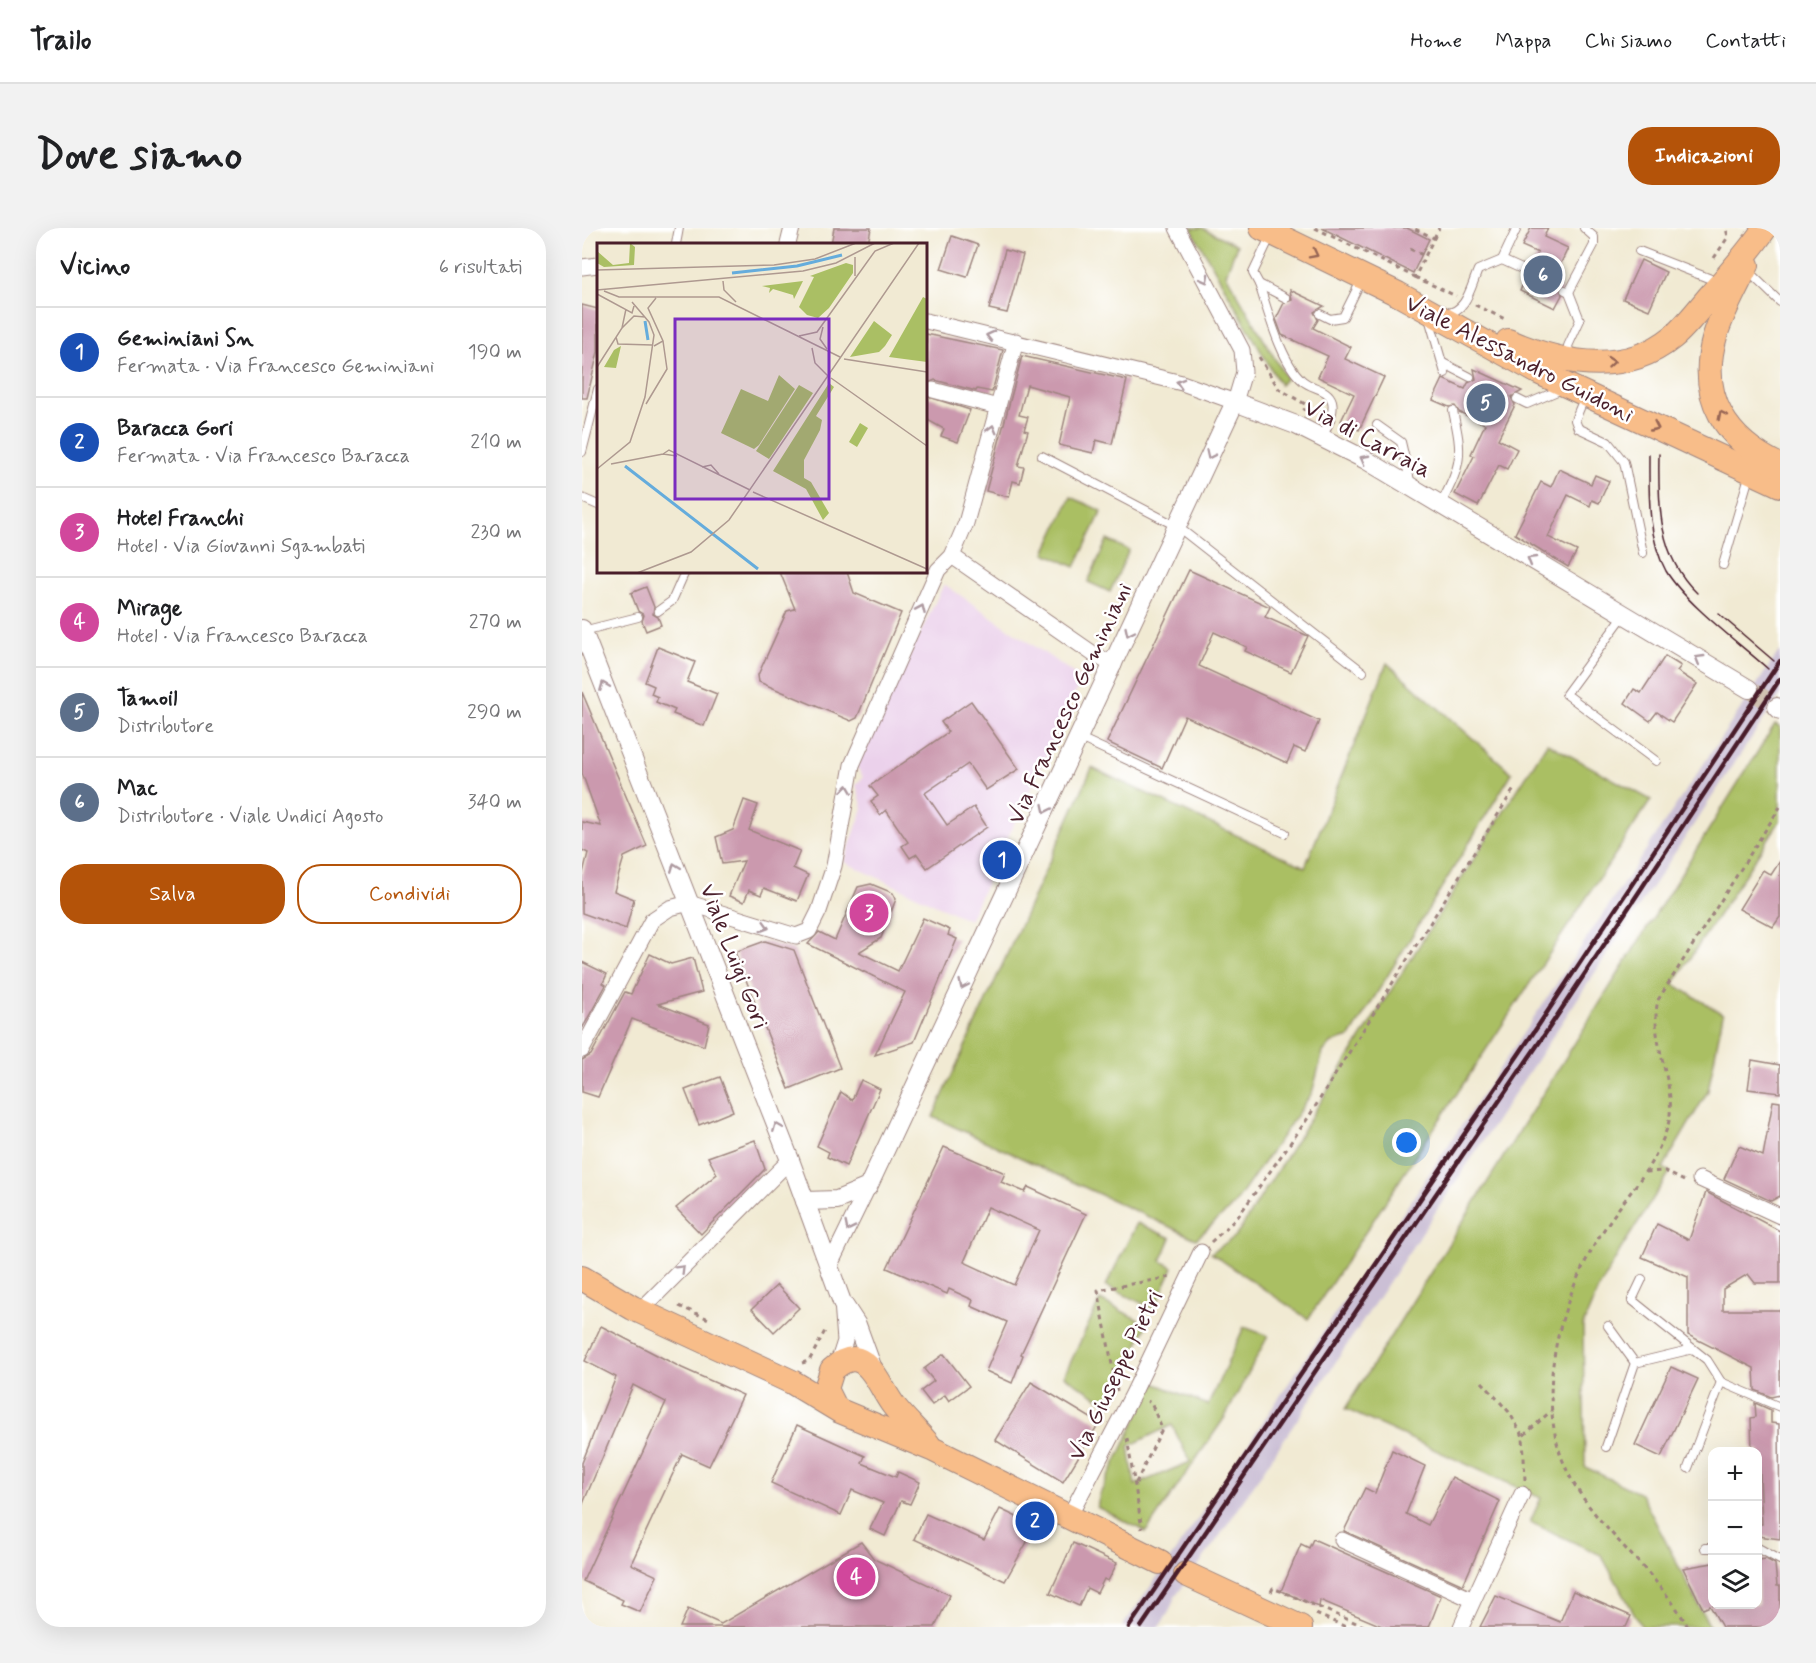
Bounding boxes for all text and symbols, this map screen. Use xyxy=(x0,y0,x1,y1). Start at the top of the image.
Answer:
text: Trailo xyxy=(30,23,91,60)
text: Home xyxy=(1410,27,1462,55)
text: Mappa xyxy=(1495,27,1551,55)
text: Chi siamo xyxy=(1584,27,1672,55)
text: Contatti xyxy=(1705,27,1786,55)
button: Indicazioni xyxy=(1628,127,1780,185)
text: Dove siamo xyxy=(36,129,242,184)
inset map xyxy=(597,243,927,573)
one-way arrow xyxy=(1308,247,1318,258)
text: Vicino xyxy=(60,250,130,284)
pin: 6 xyxy=(1524,252,1562,298)
text: 6 risultati xyxy=(439,254,522,281)
one-way arrow xyxy=(1198,273,1209,284)
street label: Viale Alessandro Guidoni xyxy=(1400,288,1639,430)
text: Geminiani Sn xyxy=(117,325,254,353)
one-way arrow xyxy=(986,330,996,343)
text: 1 xyxy=(75,339,84,366)
text: 190 m xyxy=(468,339,522,366)
text: Fermata · Via Francesco Geminiani xyxy=(117,353,434,380)
one-way arrow xyxy=(1607,356,1616,369)
one-way arrow xyxy=(1175,377,1185,390)
pin: 5 xyxy=(1466,380,1506,426)
street label: Via di Carraia xyxy=(1298,393,1436,486)
one-way arrow xyxy=(1717,410,1729,421)
text: Baracca Gori xyxy=(117,415,233,443)
one-way arrow xyxy=(1648,420,1659,432)
one-way arrow xyxy=(985,425,997,435)
text: 2 xyxy=(75,429,84,456)
text: 210 m xyxy=(470,429,522,456)
text: Fermata · Via Francesco Baracca xyxy=(117,443,410,470)
one-way arrow xyxy=(1206,448,1218,459)
one-way arrow xyxy=(1360,455,1370,466)
text: Hotel Franchi xyxy=(117,505,244,533)
text: 3 xyxy=(75,519,84,546)
text: 230 m xyxy=(470,519,522,546)
text: Hotel · Via Giovanni Sgambati xyxy=(117,533,365,560)
one-way arrow xyxy=(1527,555,1537,567)
street label: Via Francesco Geminiani xyxy=(1001,578,1140,829)
text: Mirage xyxy=(117,595,182,623)
one-way arrow xyxy=(914,604,926,615)
text: 4 xyxy=(74,609,85,636)
text: 270 m xyxy=(469,609,522,636)
text: Hotel · Via Francesco Baracca xyxy=(117,623,368,650)
one-way arrow xyxy=(1125,626,1137,637)
one-way arrow xyxy=(1695,655,1705,667)
one-way arrow xyxy=(599,681,611,692)
text: Tamoil xyxy=(117,685,177,713)
text: 5 xyxy=(74,699,86,726)
text: 290 m xyxy=(467,699,522,726)
text: Distributore xyxy=(117,713,214,740)
text: Mac xyxy=(117,775,158,803)
one-way arrow xyxy=(841,784,853,793)
text: 6 xyxy=(74,789,85,816)
text: 340 m xyxy=(467,789,522,816)
one-way arrow xyxy=(1042,802,1054,813)
text: Distributore · Viale Undici Agosto xyxy=(117,803,384,830)
pin: 1 xyxy=(982,838,1022,882)
one-way arrow xyxy=(670,862,682,873)
button: Salva xyxy=(60,864,285,924)
button: Condividi xyxy=(297,864,522,924)
street label: Viale Luigi Gori xyxy=(692,879,776,1034)
pin: 3 xyxy=(850,890,888,936)
one-way arrow xyxy=(759,920,769,932)
one-way arrow xyxy=(959,979,971,990)
one-way arrow xyxy=(772,1122,784,1133)
your location xyxy=(1392,1128,1421,1157)
one-way arrow xyxy=(845,1221,856,1231)
one-way arrow xyxy=(673,1265,684,1276)
street label: Via Giuseppe Pietri xyxy=(1062,1285,1171,1466)
map controls xyxy=(1708,1447,1762,1609)
button: + xyxy=(1708,1447,1762,1501)
pin: 2 xyxy=(1016,1498,1054,1544)
button: − xyxy=(1708,1501,1762,1555)
pin: 4 xyxy=(836,1554,876,1600)
button: layers xyxy=(1708,1555,1762,1609)

